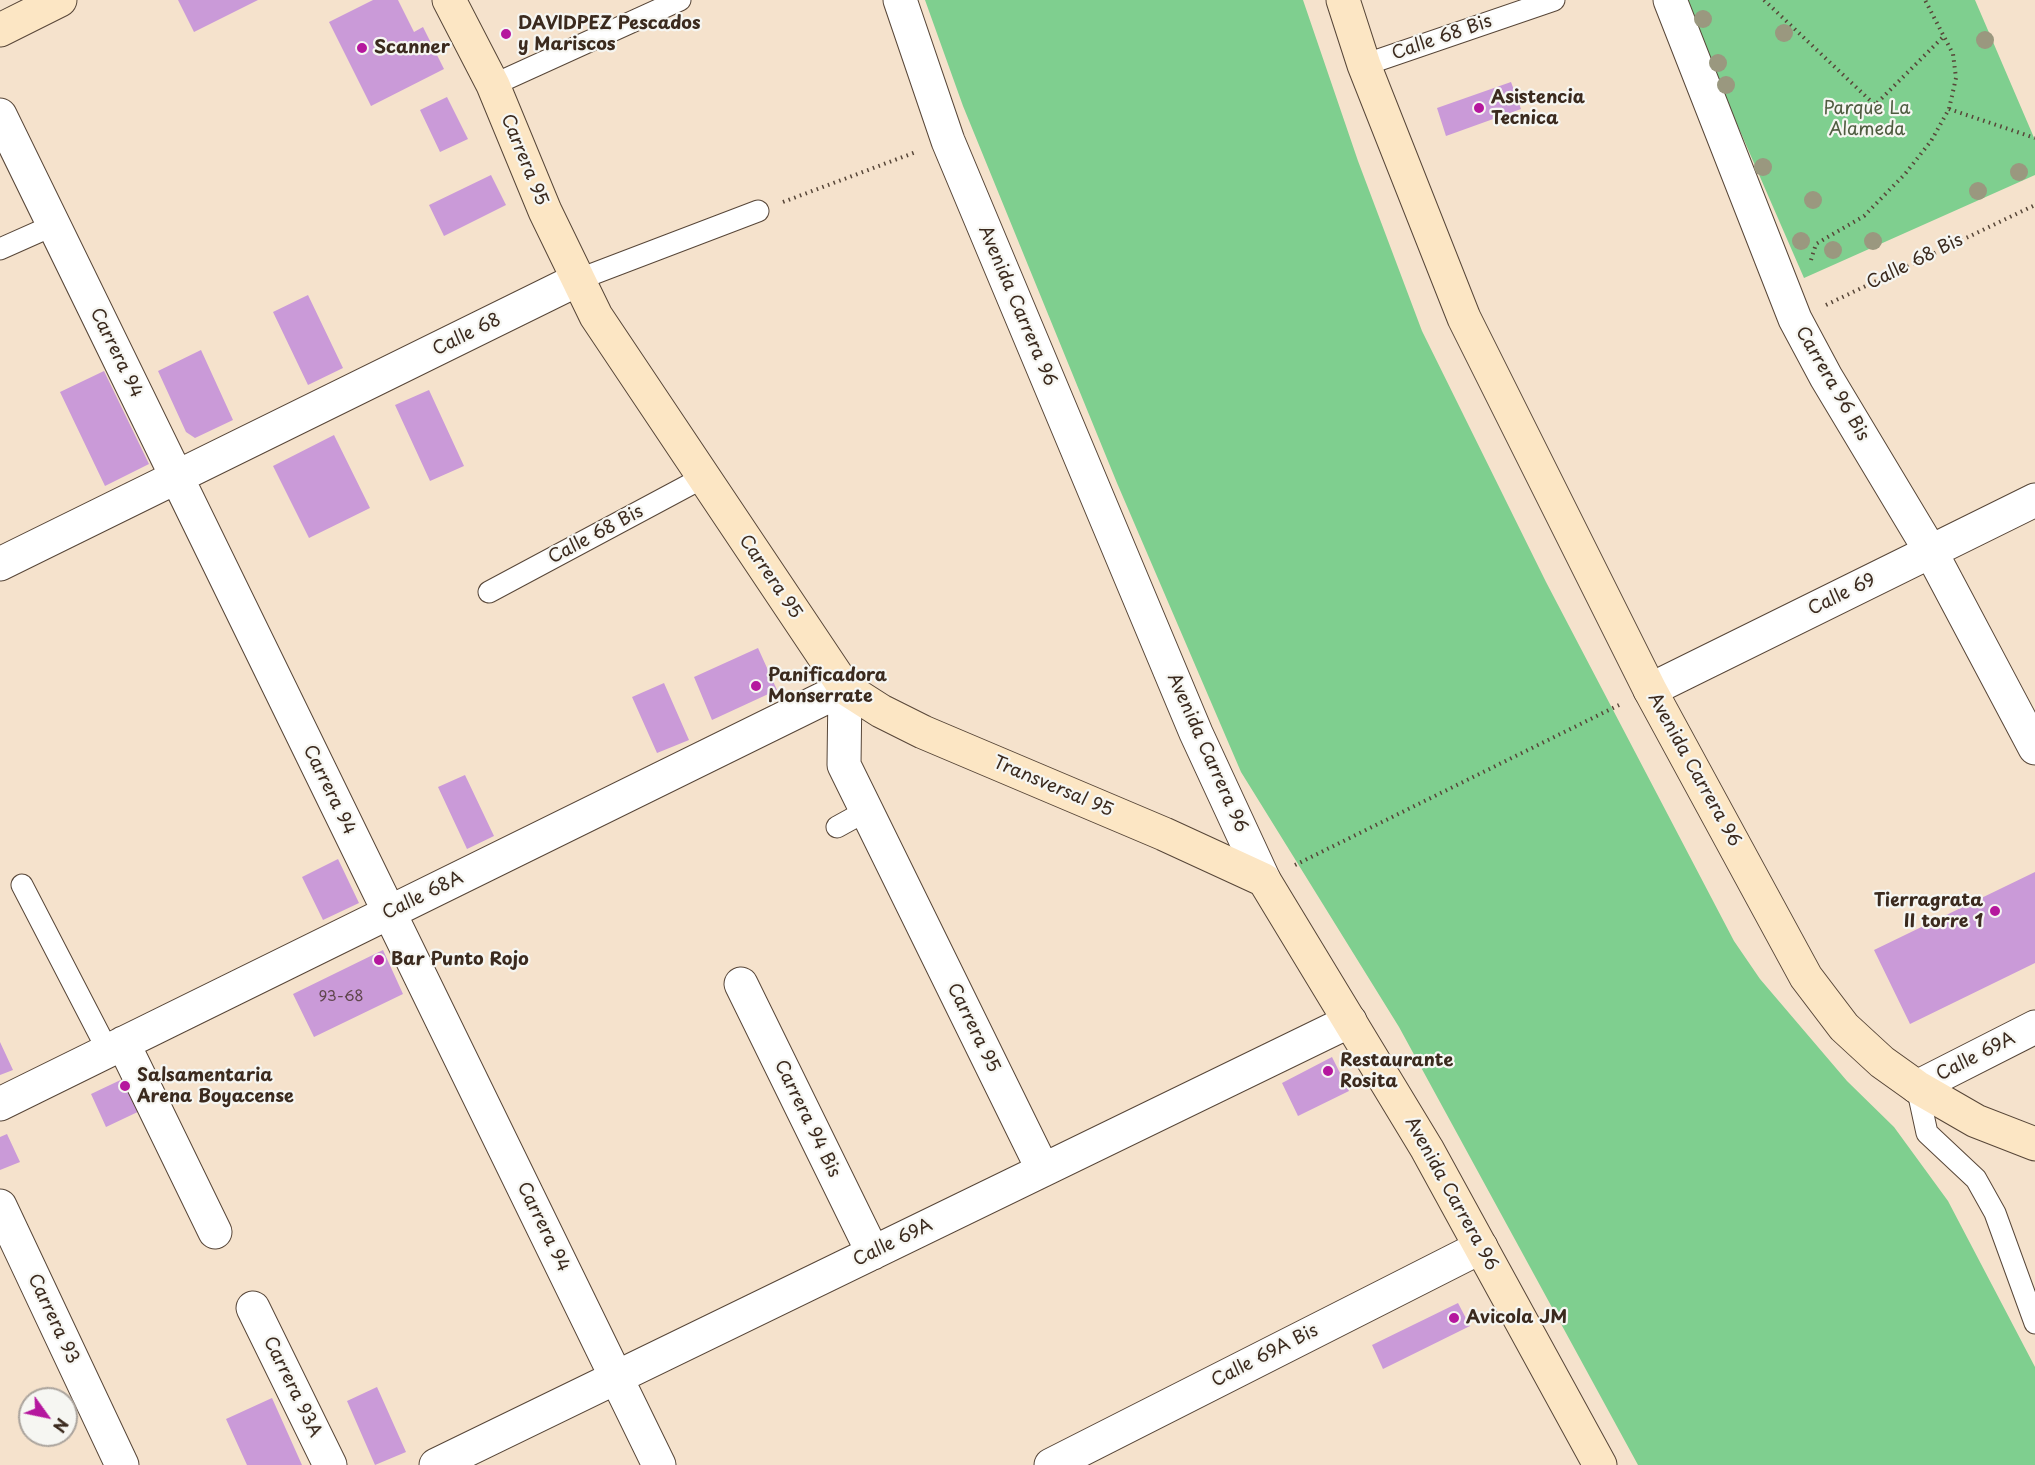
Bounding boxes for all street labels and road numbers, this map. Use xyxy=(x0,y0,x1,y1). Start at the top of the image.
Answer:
street label: Calle 68 Bis xyxy=(1389,11,1495,65)
street label: Carrera 95 xyxy=(496,111,552,209)
street label: Avenida Carrera 96 xyxy=(973,223,1061,389)
street label: Calle 68 Bis xyxy=(1863,229,1967,295)
street label: Carrera 94 xyxy=(85,305,147,401)
street label: Calle 68 xyxy=(429,309,505,361)
street label: Carrera 96 Bis xyxy=(1791,323,1873,445)
street label: Calle 68 Bis xyxy=(545,501,647,569)
street label: Carrera 95 xyxy=(734,531,806,623)
street label: Calle 69 xyxy=(1805,569,1879,621)
street label: Avenida Carrera 96 xyxy=(1162,670,1252,836)
street label: Avenida Carrera 96 xyxy=(1643,689,1745,851)
street label: Carrera 94 xyxy=(298,742,360,838)
street label: Transversal 95 xyxy=(990,752,1116,822)
street label: Calle 68A xyxy=(379,867,467,925)
street label: Carrera 95 xyxy=(942,980,1004,1076)
street label: Calle 69A xyxy=(1933,1028,2019,1086)
street label: Carrera 94 Bis xyxy=(769,1057,845,1181)
street label: Avenida Carrera 96 xyxy=(1400,1113,1502,1275)
street label: Carrera 94 xyxy=(512,1179,574,1275)
street label: Calle 69A xyxy=(850,1215,936,1271)
street label: Carrera 93 xyxy=(23,1271,83,1367)
street label: Calle 69A Bis xyxy=(1208,1320,1322,1392)
street label: Carrera 93A xyxy=(258,1333,326,1441)

